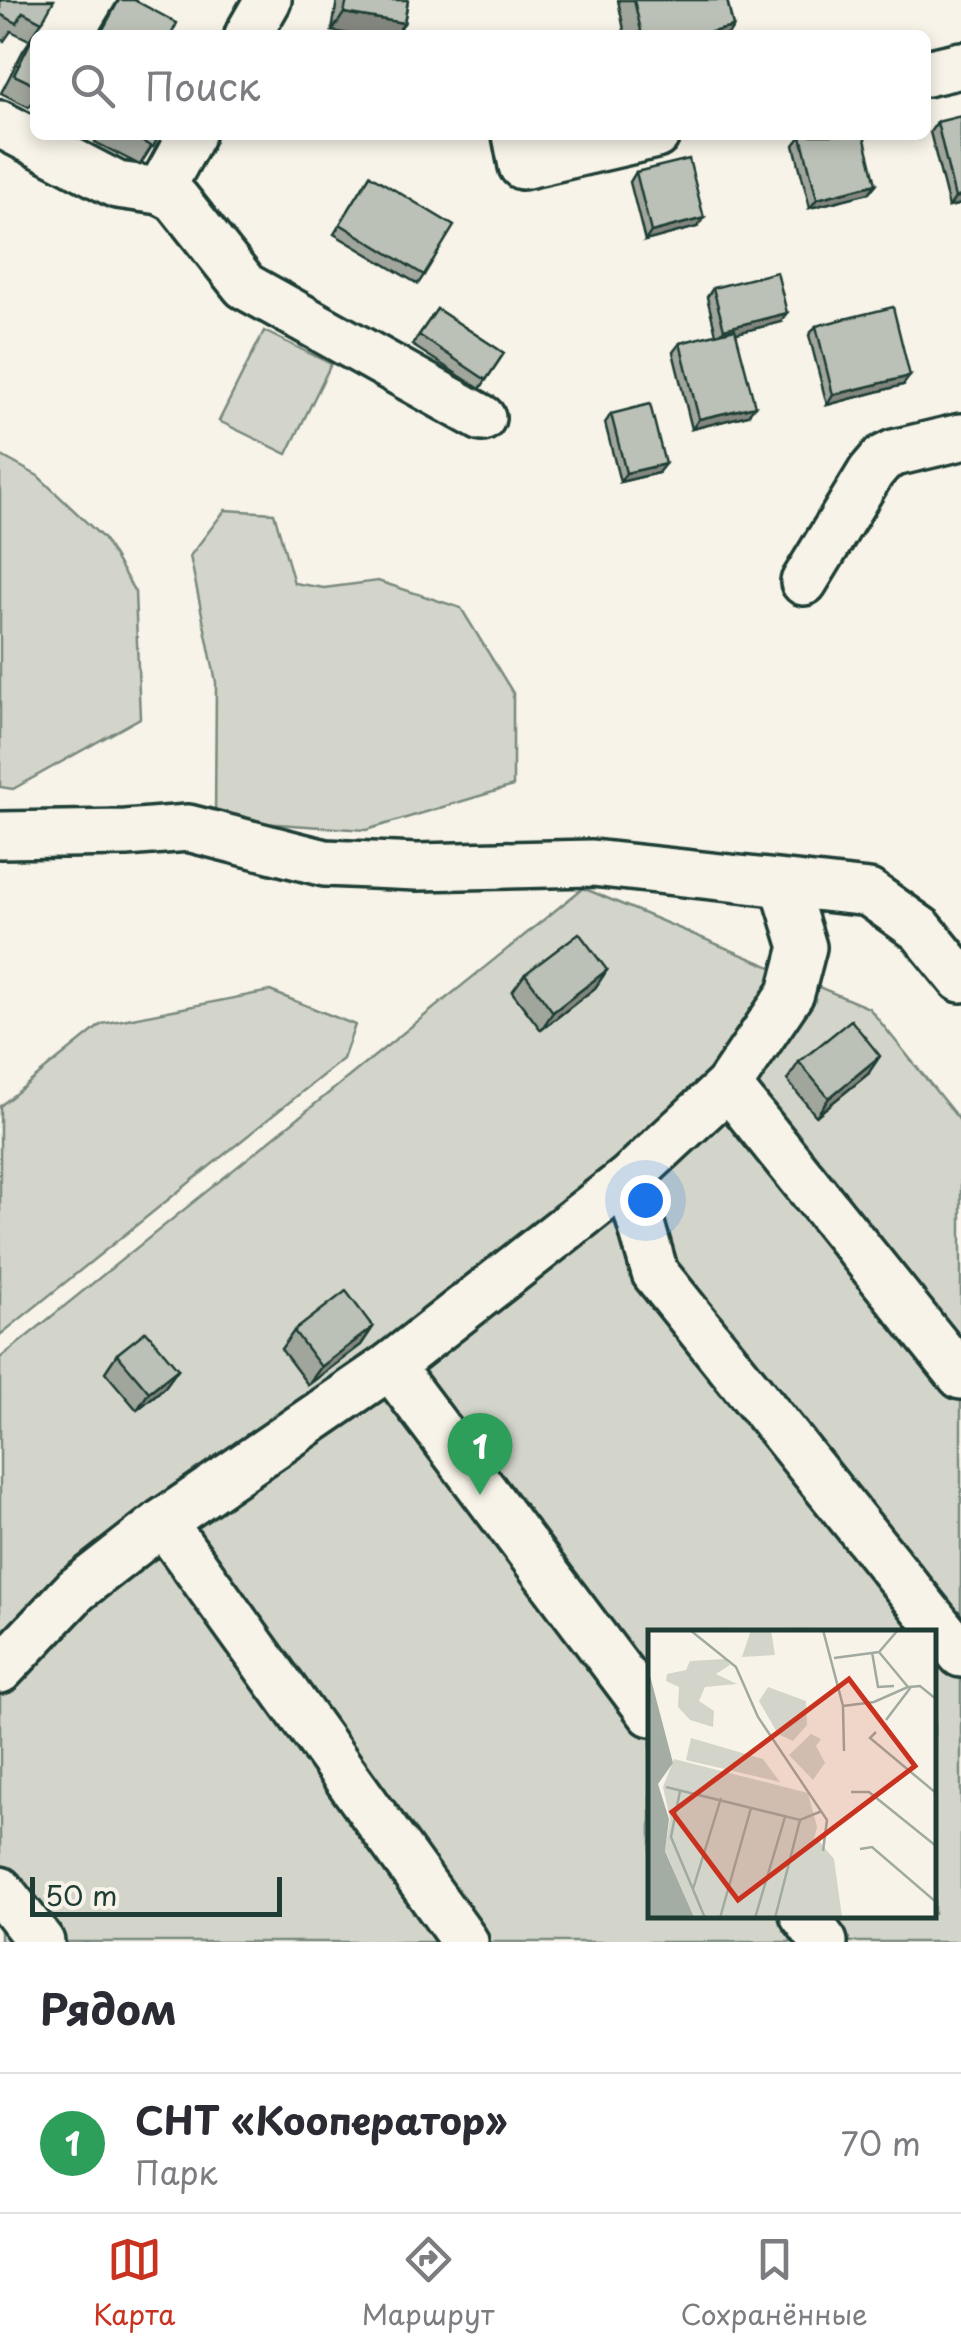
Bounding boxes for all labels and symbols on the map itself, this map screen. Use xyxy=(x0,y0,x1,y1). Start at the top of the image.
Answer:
your location xyxy=(620,1175,671,1226)
pin: 1 xyxy=(448,1412,512,1495)
inset map xyxy=(648,1630,936,1917)
scale bar xyxy=(30,1872,282,1916)

